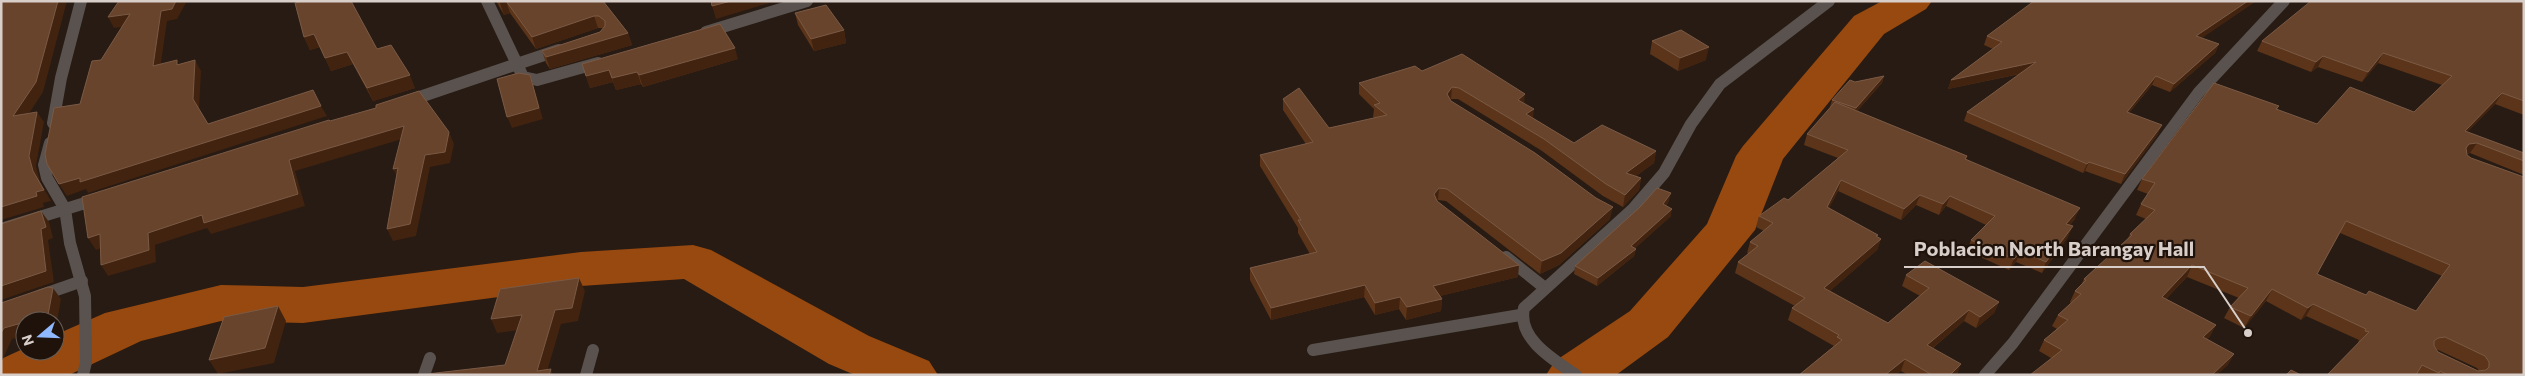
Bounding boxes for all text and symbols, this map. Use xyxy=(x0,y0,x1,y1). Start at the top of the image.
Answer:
callout: Poblacion North Barangay Hall xyxy=(1904,232,2204,267)
text: Poblacion North Barangay Hall xyxy=(1914,236,2194,260)
north arrow xyxy=(15,311,65,361)
text: N xyxy=(17,333,37,348)

